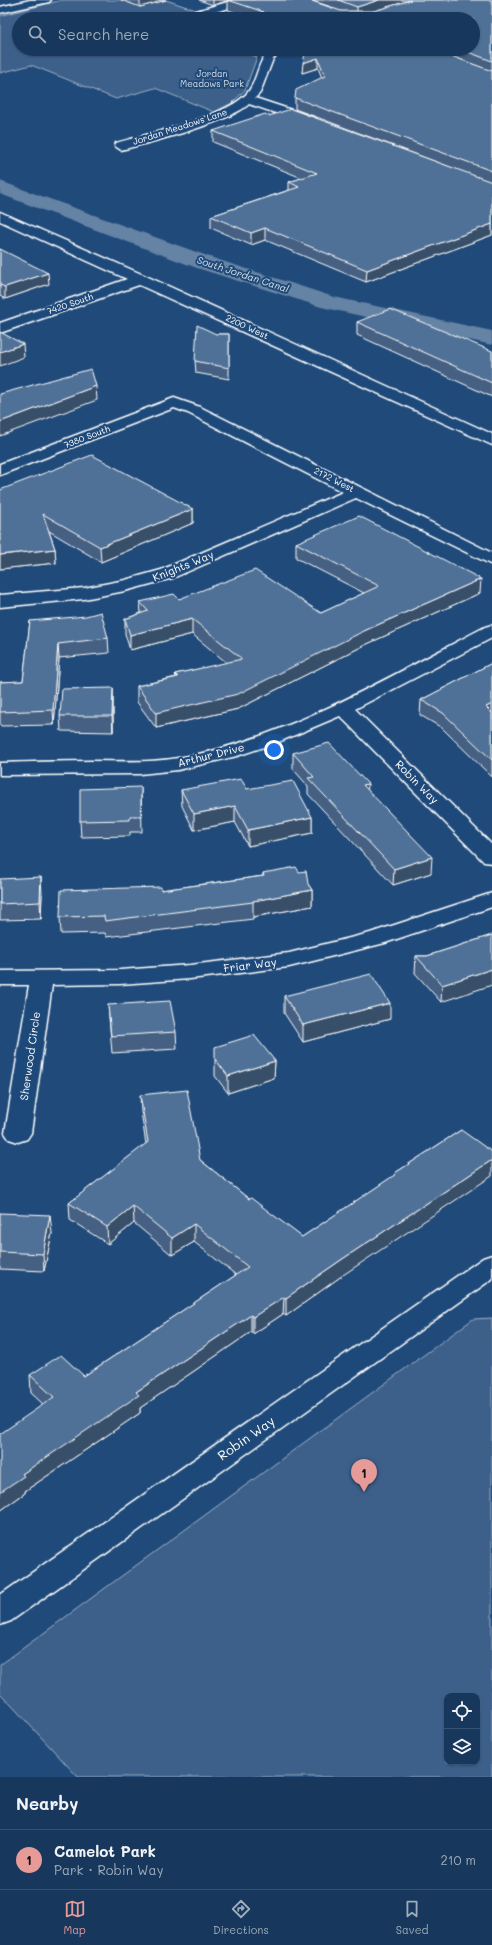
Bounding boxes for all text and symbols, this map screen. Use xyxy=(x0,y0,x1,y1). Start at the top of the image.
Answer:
search box xyxy=(12,12,480,56)
icon: search xyxy=(26,23,48,45)
text: Search here xyxy=(58,24,149,44)
park label: Jordan Meadows Park xyxy=(180,68,244,89)
street label: Jordan Meadows Lane xyxy=(131,106,228,147)
water label: South Jordan Canal xyxy=(195,253,291,296)
street label: 7420 South xyxy=(45,290,94,317)
street label: 2200 West xyxy=(224,312,270,341)
street label: 7380 South xyxy=(62,423,111,450)
street label: 2172 West xyxy=(312,465,356,494)
street label: Knights Way xyxy=(150,546,216,585)
street label: Arthur Drive xyxy=(176,739,246,770)
your location xyxy=(264,740,284,760)
street label: Robin Way xyxy=(392,757,443,807)
street label: Friar Way xyxy=(223,954,278,975)
street label: Sherwood Circle xyxy=(16,1010,43,1101)
street label: Robin Way xyxy=(214,1412,278,1463)
pin: 1 xyxy=(351,1459,377,1492)
map controls xyxy=(444,1693,480,1765)
button: locate xyxy=(444,1693,480,1729)
button: layers xyxy=(444,1729,480,1765)
text: Nearby xyxy=(16,1792,78,1814)
text: Camelot Park xyxy=(54,1841,156,1861)
text: 1 xyxy=(26,1851,32,1868)
text: 210 m xyxy=(440,1851,476,1868)
text: Park · Robin Way xyxy=(54,1861,163,1878)
tab: Map xyxy=(64,1898,86,1937)
tab: Directions xyxy=(213,1898,269,1937)
tab: Saved xyxy=(396,1898,428,1937)

